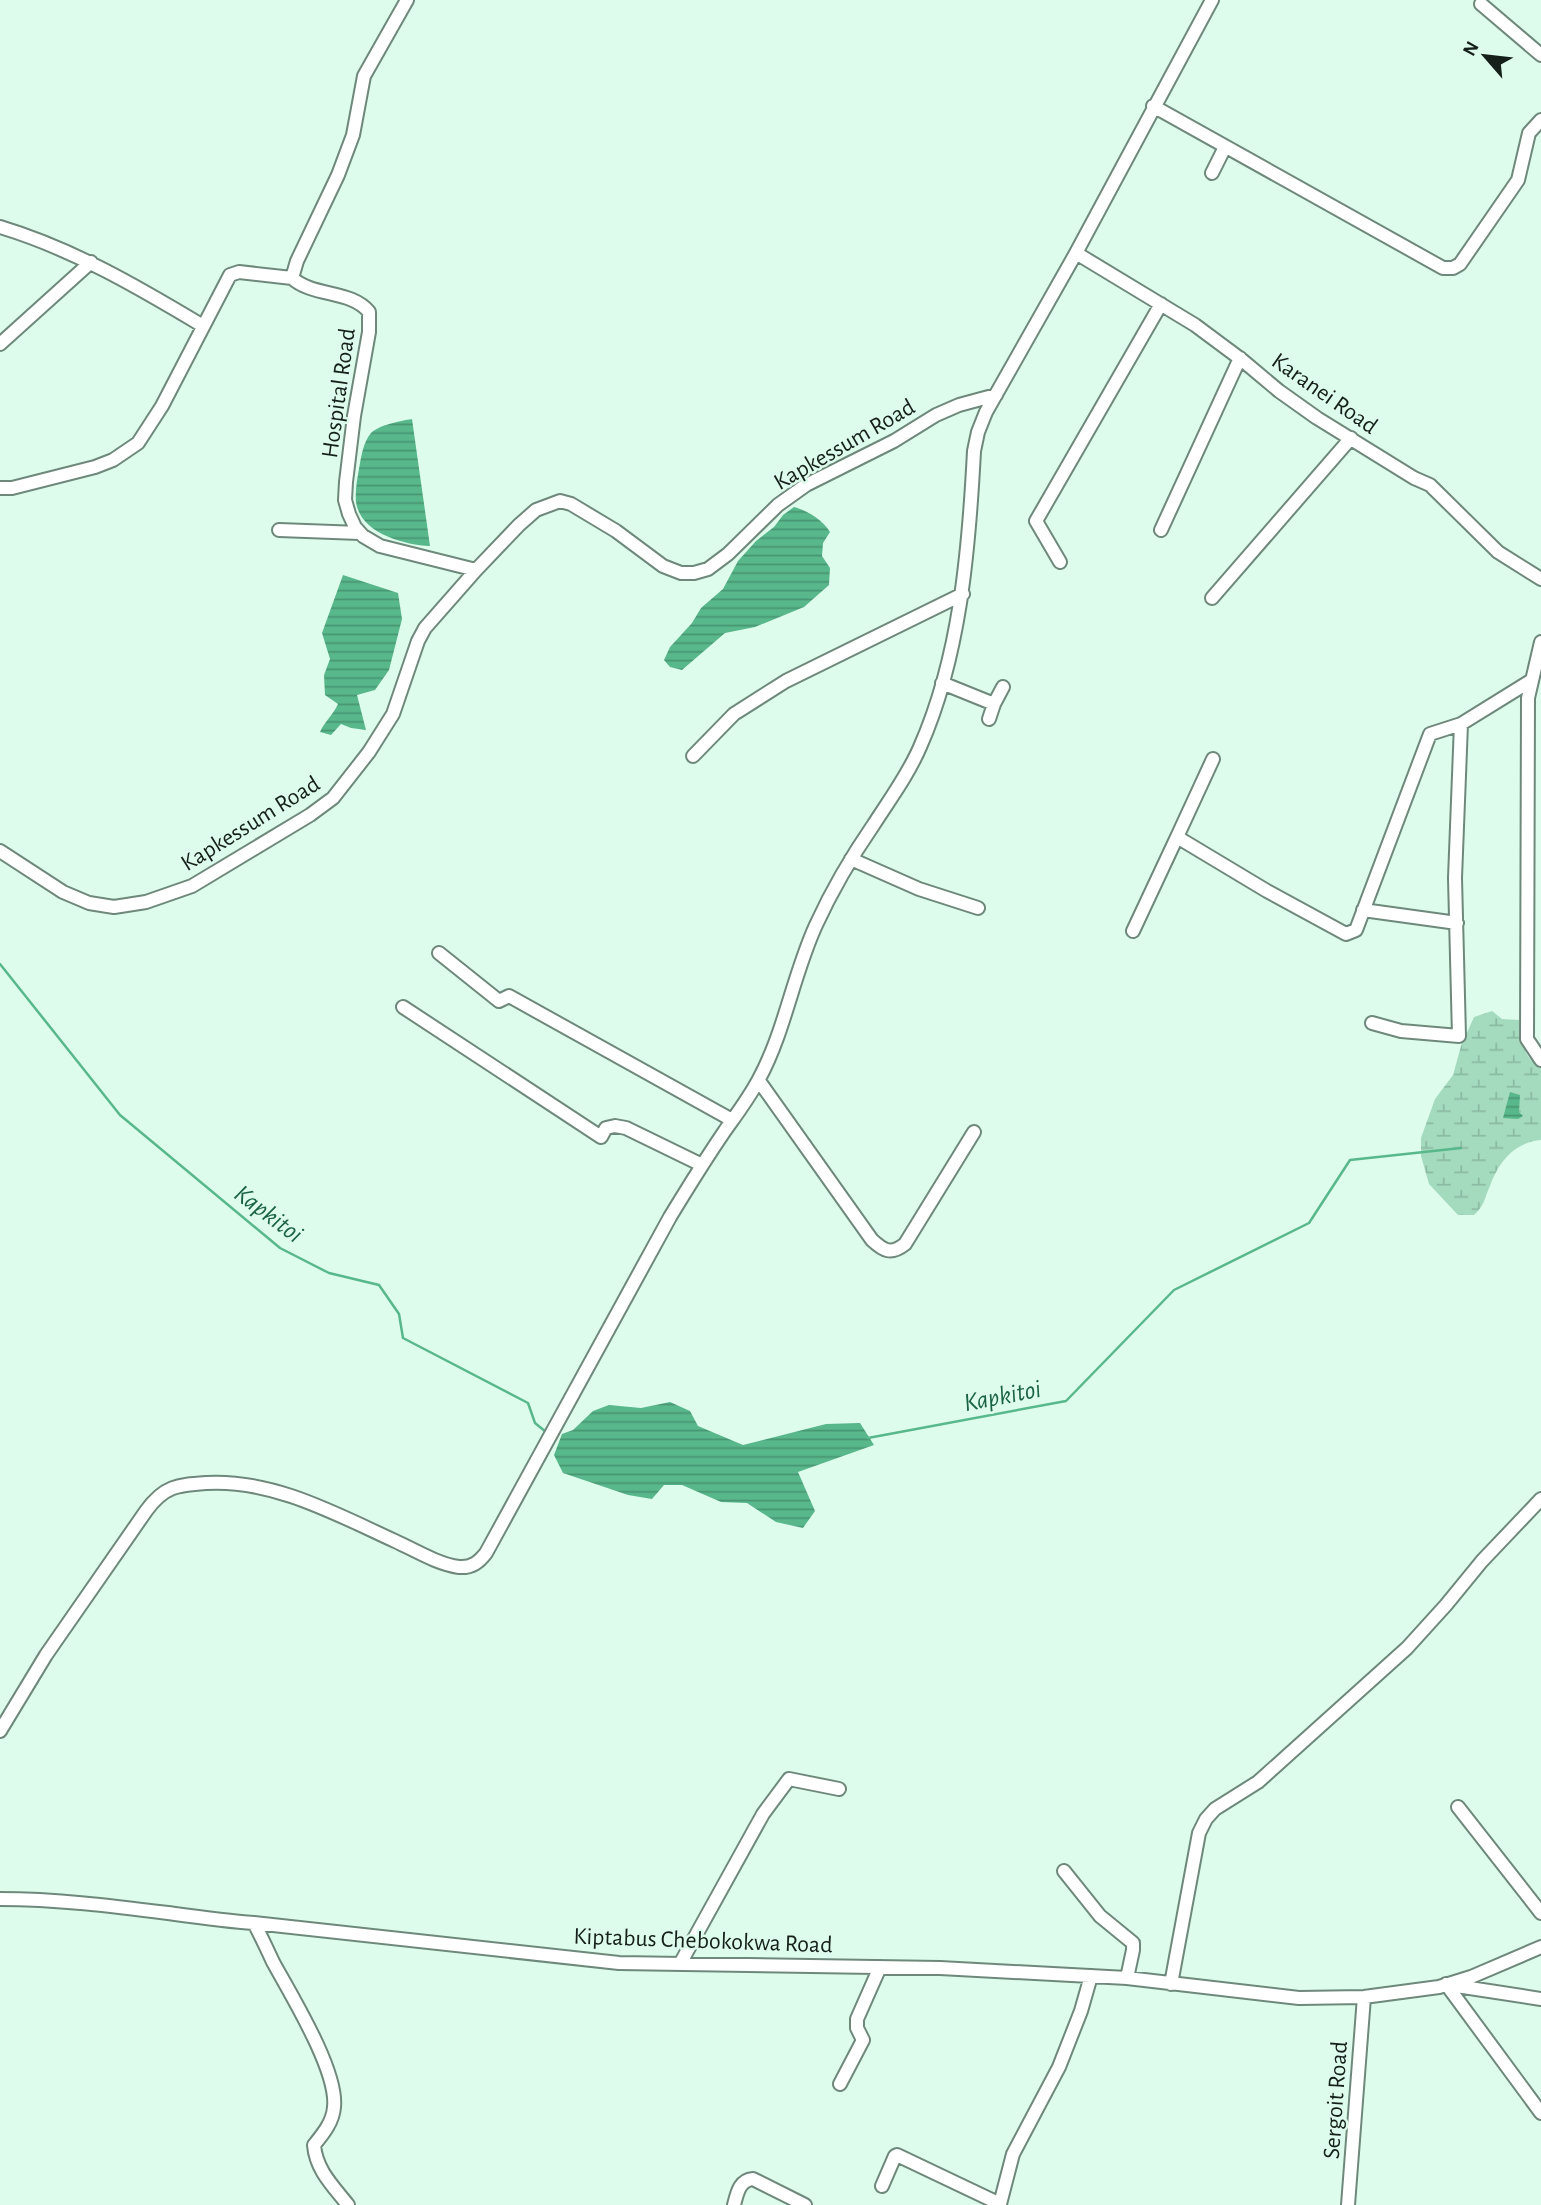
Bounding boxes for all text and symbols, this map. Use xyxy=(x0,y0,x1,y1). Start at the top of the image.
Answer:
north arrow xyxy=(1450,21,1520,91)
text: N xyxy=(1460,38,1483,59)
street label: Hospital Road xyxy=(318,327,360,460)
street label: Karanei Road xyxy=(1267,349,1382,439)
street label: Kapkessum Road xyxy=(770,395,919,495)
street label: Kapkessum Road xyxy=(177,772,324,876)
water label: Kapkitoi xyxy=(229,1180,308,1248)
water label: Kapkitoi xyxy=(961,1376,1043,1416)
street label: Kiptabus Chebokokwa Road xyxy=(573,1924,833,1958)
street label: Sergoit Road xyxy=(1320,2040,1352,2160)

